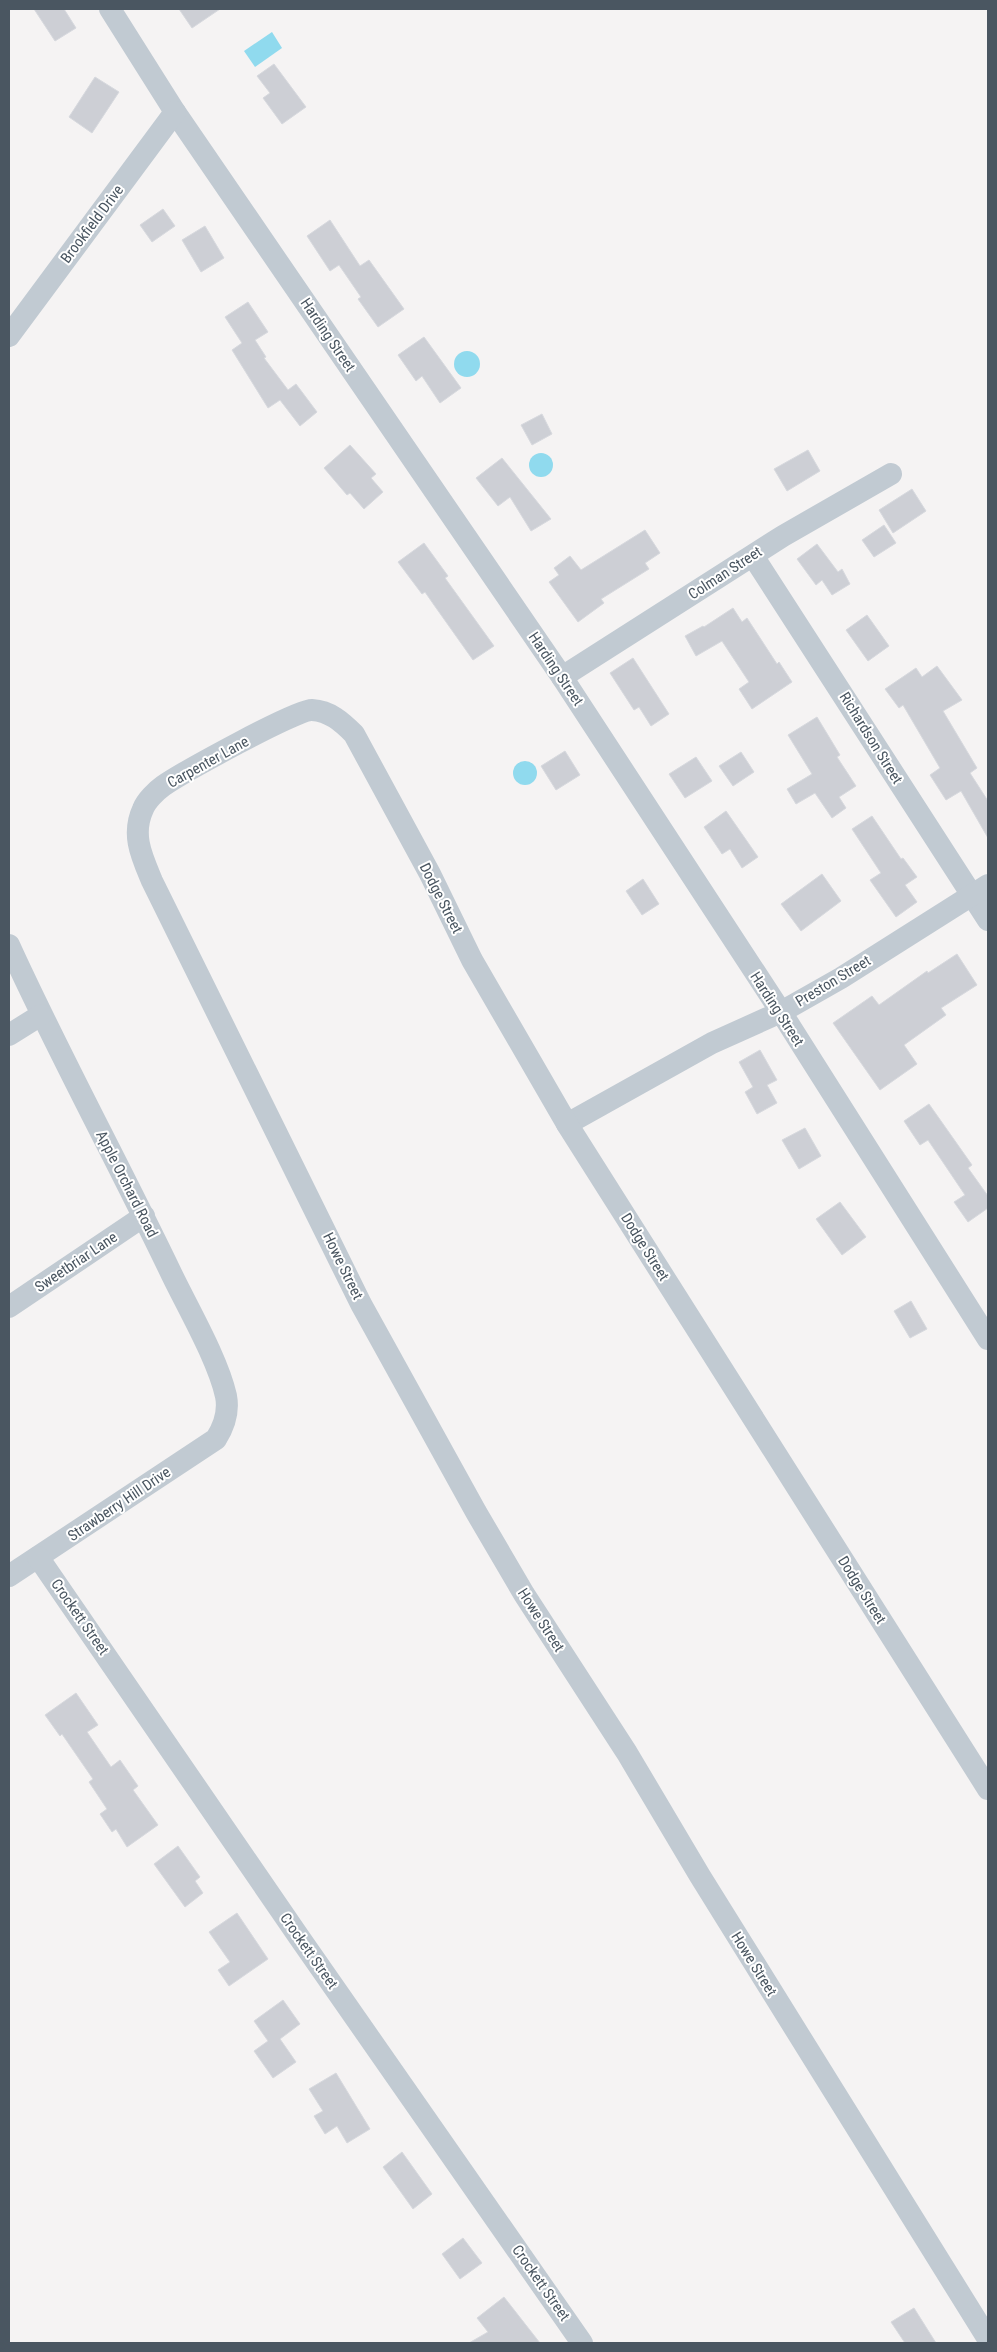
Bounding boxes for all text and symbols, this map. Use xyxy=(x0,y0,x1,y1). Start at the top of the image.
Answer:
street label: Brookfield Drive xyxy=(57,181,127,267)
street label: Harding Street xyxy=(297,295,359,375)
street label: Colman Street xyxy=(685,543,765,603)
street label: Harding Street xyxy=(525,629,587,709)
street label: Richardson Street xyxy=(836,689,906,787)
street label: Carpenter Lane xyxy=(164,732,252,792)
street label: Dodge Street xyxy=(416,860,466,936)
street label: Preston Street xyxy=(792,952,874,1010)
street label: Harding Street xyxy=(746,968,808,1050)
street label: Apple Orchard Road xyxy=(92,1128,162,1240)
street label: Dodge Street xyxy=(617,1210,673,1284)
street label: Sweetbriar Lane xyxy=(31,1228,121,1296)
street label: Howe Street xyxy=(319,1230,367,1302)
street label: Strawberry Hill Drive xyxy=(64,1463,174,1545)
street label: Dodge Street xyxy=(834,1553,890,1627)
street label: Crockett Street xyxy=(47,1576,113,1658)
street label: Howe Street xyxy=(514,1585,568,1655)
street label: Crockett Street xyxy=(276,1910,342,1992)
street label: Howe Street xyxy=(727,1929,781,1999)
street label: Crockett Street xyxy=(508,2242,574,2324)

